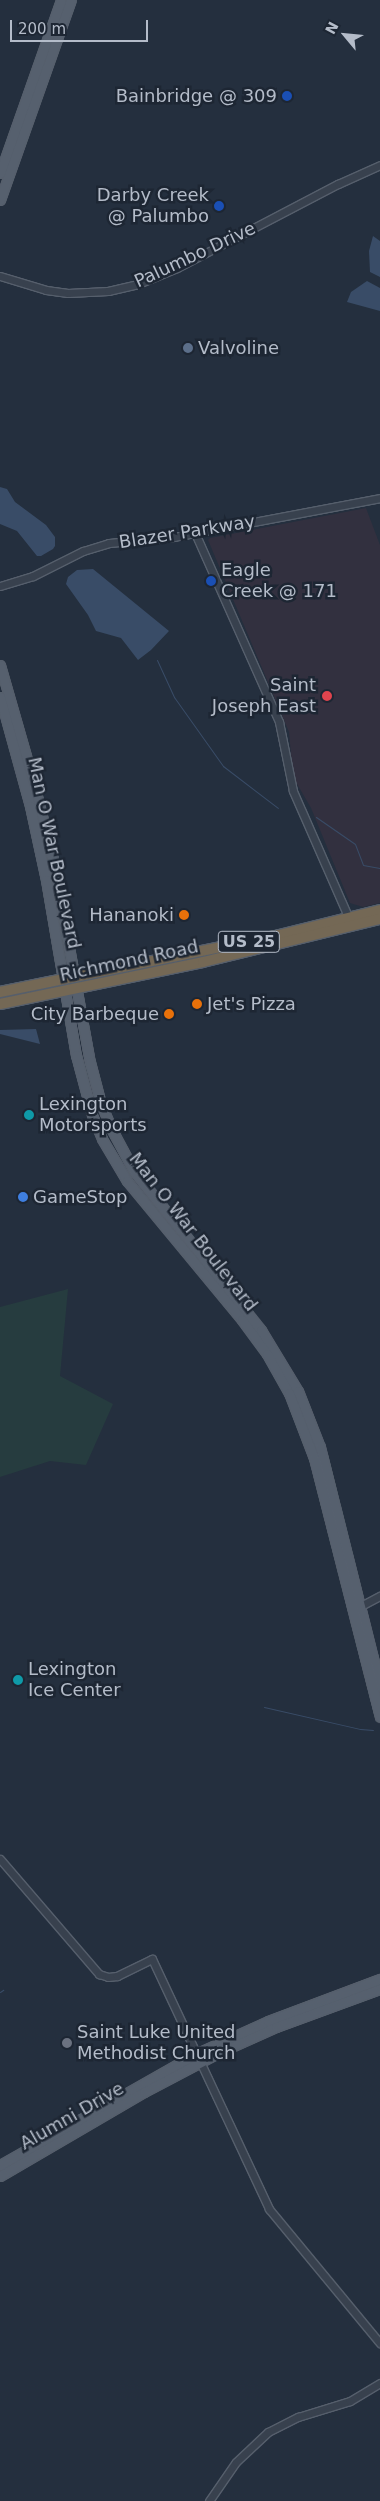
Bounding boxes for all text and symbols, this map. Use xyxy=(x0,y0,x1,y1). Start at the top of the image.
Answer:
scale bar xyxy=(12,10,150,42)
north arrow xyxy=(320,10,370,60)
text: N xyxy=(322,19,342,37)
text: 200 m xyxy=(18,20,66,38)
place label: Bainbridge @ 309 xyxy=(116,85,277,107)
marker: Bainbridge @ 309 xyxy=(281,90,293,102)
place label: Darby Creek @ Palumbo xyxy=(97,185,209,228)
marker: Darby Creek @ Palumbo xyxy=(213,200,225,212)
street label: Palumbo Drive xyxy=(131,217,259,293)
place label: Valvoline xyxy=(198,337,279,359)
marker: Valvoline xyxy=(182,342,194,354)
street label: Blazer Parkway xyxy=(117,511,257,553)
place label: Eagle Creek @ 171 xyxy=(221,560,337,602)
marker: Eagle Creek @ 171 xyxy=(205,575,217,587)
place label: Saint Joseph East xyxy=(212,675,316,718)
marker: Saint Joseph East xyxy=(320,689,334,703)
street label: Man O War Boulevard xyxy=(23,755,85,951)
place label: Hananoki xyxy=(89,904,174,926)
marker: Hananoki xyxy=(178,909,190,921)
road number: US 25 xyxy=(218,929,280,956)
street label: Richmond Road xyxy=(58,936,200,986)
place label: Jet's Pizza xyxy=(207,993,296,1015)
marker: Jet's Pizza xyxy=(191,998,203,1010)
place label: City Barbeque xyxy=(31,1003,159,1025)
marker: City Barbeque xyxy=(163,1008,175,1020)
place label: Lexington Motorsports xyxy=(39,1094,147,1136)
marker: Lexington Motorsports xyxy=(23,1109,35,1121)
street label: Man O War Boulevard xyxy=(124,1148,262,1316)
place label: GameStop xyxy=(33,1186,128,1208)
marker: GameStop xyxy=(17,1191,29,1203)
place label: Lexington Ice Center xyxy=(28,1659,121,1702)
marker: Lexington Ice Center xyxy=(12,1674,24,1686)
place label: Saint Luke United Methodist Church xyxy=(77,2022,235,2064)
marker: Saint Luke United Methodist Church xyxy=(61,2037,73,2049)
street label: Alumni Drive xyxy=(16,2078,128,2154)

